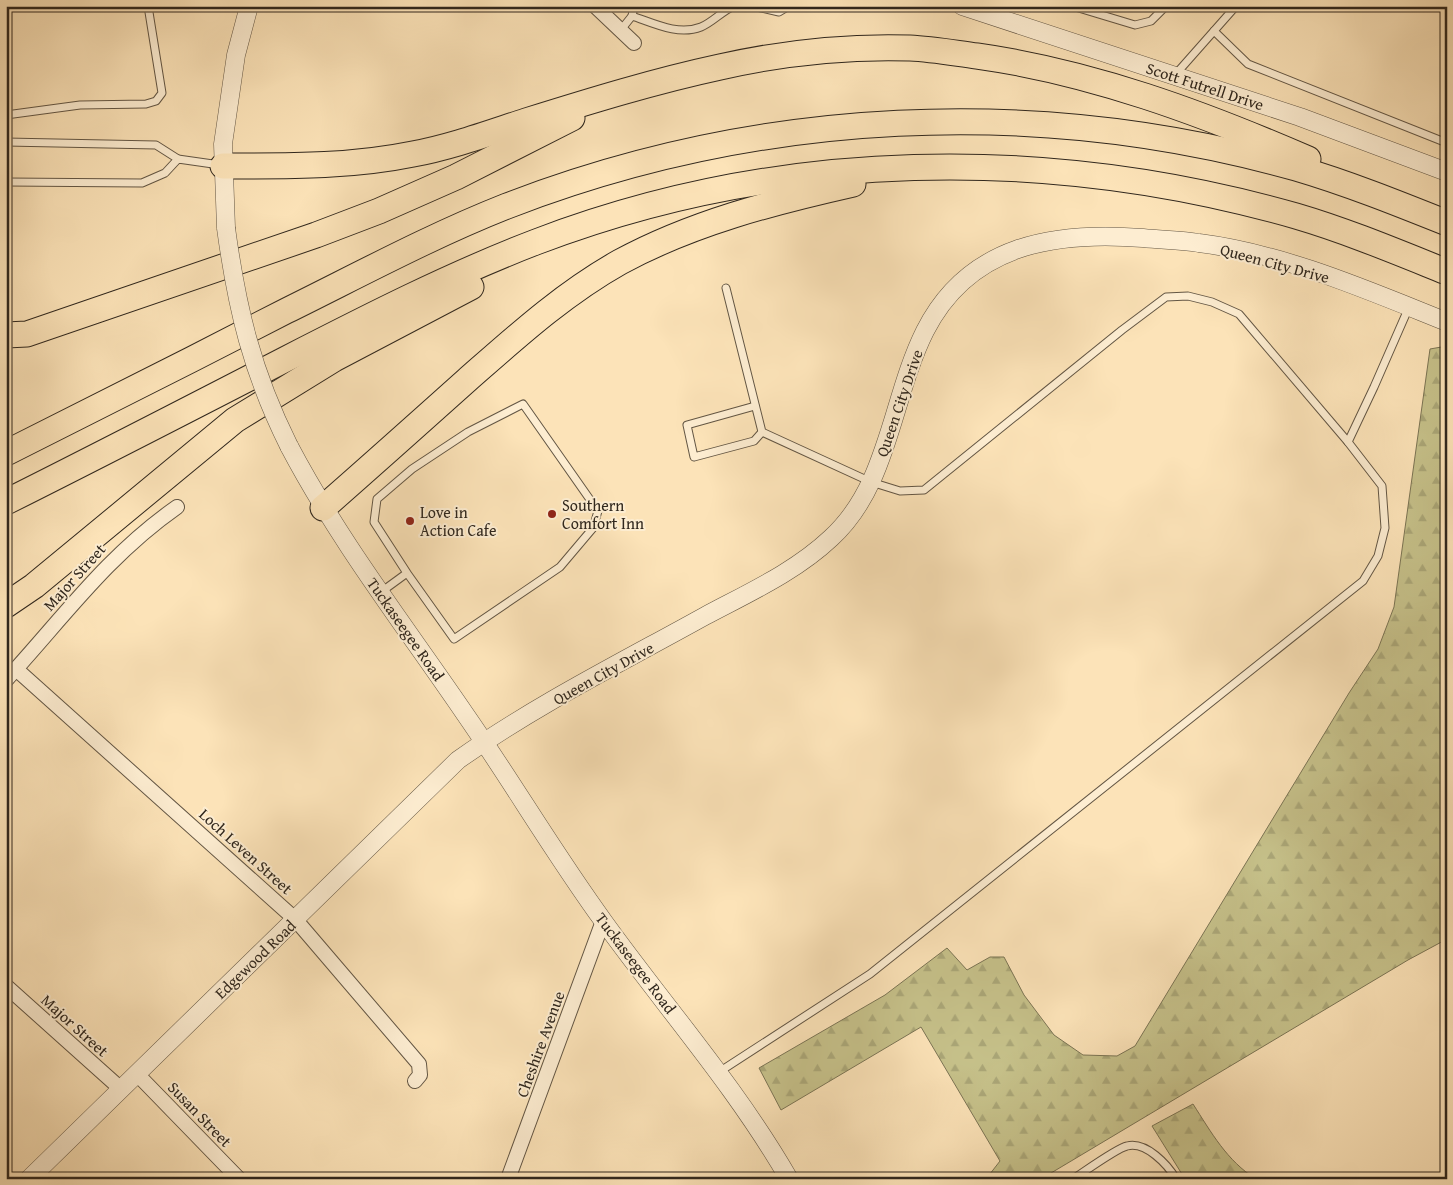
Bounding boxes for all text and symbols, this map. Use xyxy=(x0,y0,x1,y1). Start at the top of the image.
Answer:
street label: Scott Futrell Drive xyxy=(1143,56,1267,116)
street label: Queen City Drive xyxy=(1218,237,1332,289)
street label: Queen City Drive xyxy=(869,346,929,460)
place label: Southern Comfort Inn xyxy=(562,493,644,535)
place label: Love in Action Cafe xyxy=(420,500,497,542)
marker: Southern Comfort Inn xyxy=(546,508,558,520)
marker: Love in Action Cafe xyxy=(404,515,416,527)
street label: Major Street xyxy=(37,538,111,616)
street label: Tuckaseegee Road xyxy=(361,572,451,686)
street label: Queen City Drive xyxy=(548,635,658,711)
street label: Loch Leven Street xyxy=(194,802,298,900)
street label: Tuckaseegee Road xyxy=(590,907,682,1019)
street label: Edgewood Road xyxy=(209,914,301,1004)
street label: Cheshire Avenue xyxy=(510,987,570,1101)
street label: Major Street xyxy=(36,988,114,1062)
street label: Susan Street xyxy=(162,1076,238,1153)

